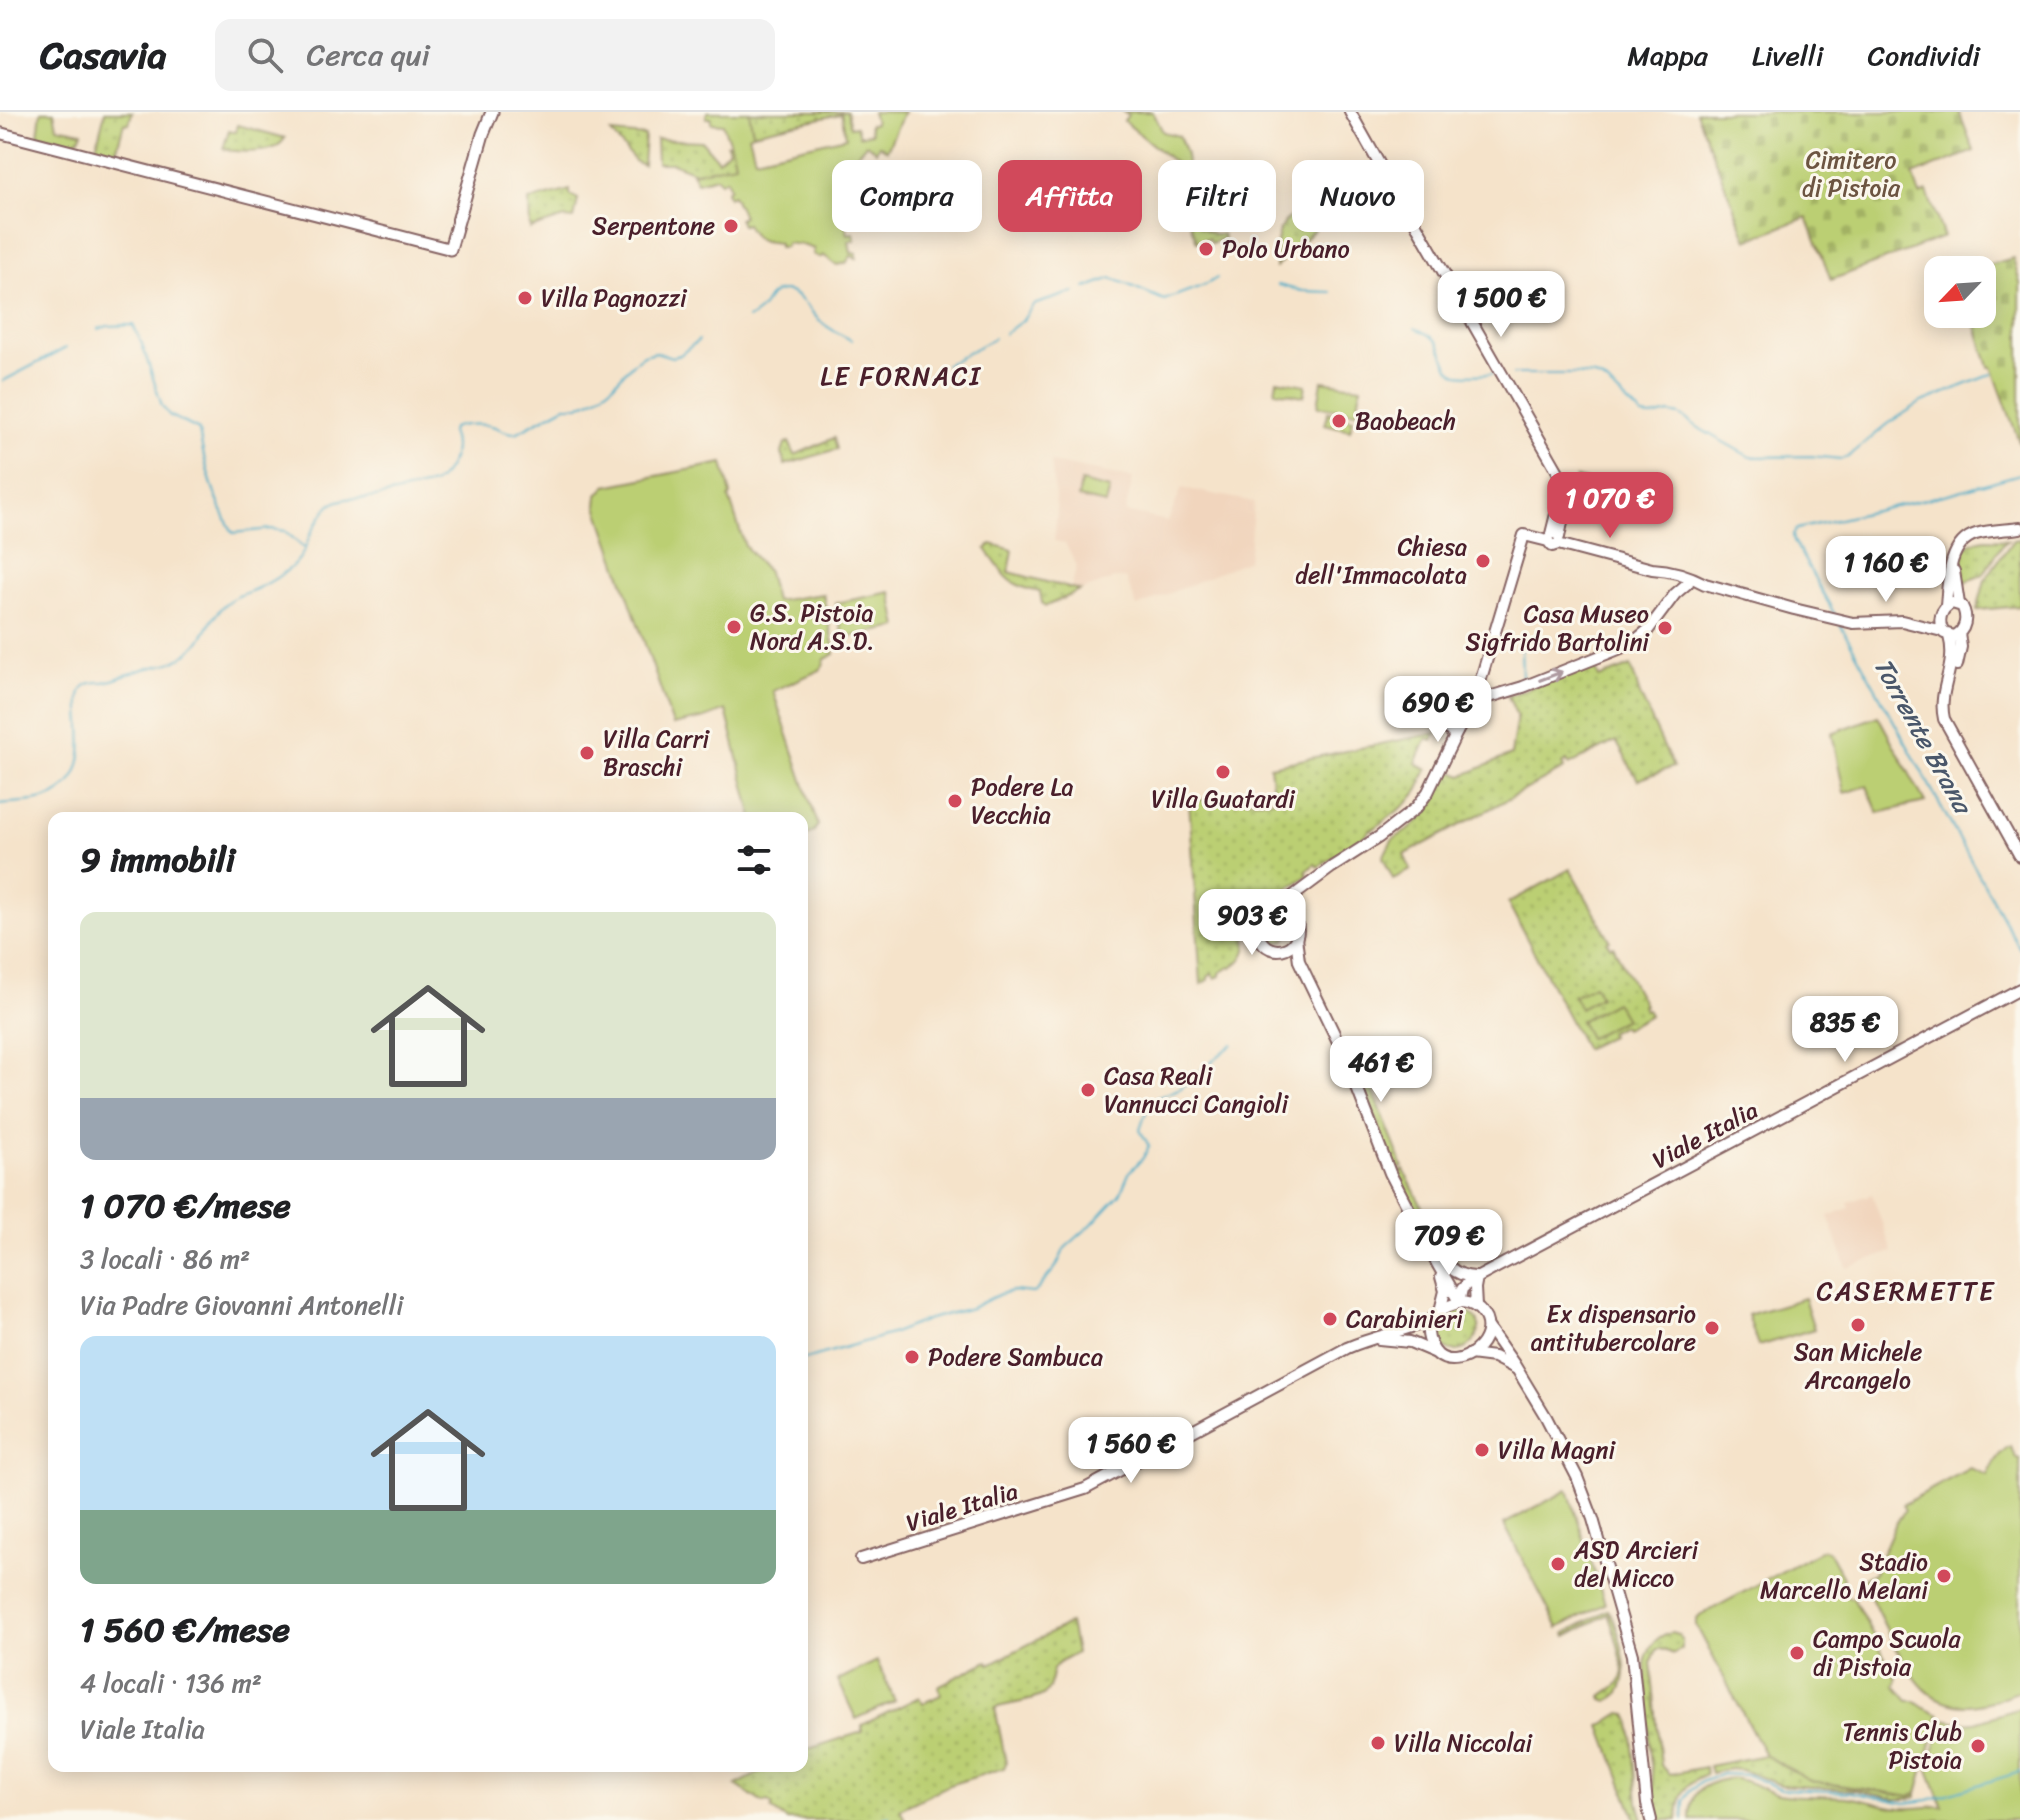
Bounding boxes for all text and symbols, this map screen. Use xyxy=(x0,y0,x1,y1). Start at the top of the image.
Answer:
search box xyxy=(215,19,775,91)
text: Casavia xyxy=(40,22,167,89)
text: Cerca qui xyxy=(307,28,430,82)
text: Mappa xyxy=(1627,31,1708,80)
text: Livelli xyxy=(1752,31,1823,80)
text: Condividi xyxy=(1867,31,1980,80)
icon: search xyxy=(243,33,287,77)
park label: Cimitero di Pistoia xyxy=(1802,139,1901,209)
chip: Compra xyxy=(832,160,982,232)
chip: Affitta xyxy=(998,160,1142,232)
chip: Filtri xyxy=(1158,160,1276,232)
chip: Nuovo xyxy=(1292,160,1424,232)
place label: Serpentone xyxy=(592,205,715,247)
marker: Serpentone xyxy=(722,217,740,235)
place label: Polo Urbano xyxy=(1222,228,1350,270)
marker: Polo Urbano xyxy=(1197,240,1215,258)
north arrow xyxy=(1924,256,1996,328)
map controls xyxy=(1924,256,1996,328)
pin: 1 500 € xyxy=(1427,271,1575,339)
text: 1 500 € xyxy=(1456,274,1546,320)
place label: Villa Pagnozzi xyxy=(541,277,688,319)
marker: Villa Pagnozzi xyxy=(516,289,534,307)
district label: LE FORNACI xyxy=(820,353,982,399)
place label: Baobeach xyxy=(1355,400,1456,442)
marker: Baobeach xyxy=(1330,412,1348,430)
pin: 1 070 € xyxy=(1536,472,1684,540)
text: 1 070 € xyxy=(1565,475,1655,521)
place label: Chiesa dell'Immacolata xyxy=(1295,526,1467,596)
pin: 1 160 € xyxy=(1812,536,1960,604)
text: 1 160 € xyxy=(1844,539,1928,585)
marker: Chiesa dell'Immacolata xyxy=(1474,552,1492,570)
place label: G.S. Pistoia Nord A.S.D. xyxy=(750,592,874,662)
place label: Casa Museo Sigfrido Bartolini xyxy=(1466,593,1650,663)
marker: G.S. Pistoia Nord A.S.D. xyxy=(725,618,743,636)
marker: Casa Museo Sigfrido Bartolini xyxy=(1656,619,1674,637)
water label: Torrente Brana xyxy=(1861,649,1986,824)
one-way arrow xyxy=(1538,668,1563,682)
pin: 690 € xyxy=(1382,676,1494,744)
text: 690 € xyxy=(1402,679,1474,725)
place label: Villa Carri Braschi xyxy=(603,718,711,788)
marker: Villa Carri Braschi xyxy=(578,744,596,762)
marker: Villa Guatardi xyxy=(1214,763,1232,781)
place label: Podere La Vecchia xyxy=(971,766,1074,836)
place label: Villa Guatardi xyxy=(1151,778,1295,820)
marker: Podere La Vecchia xyxy=(946,792,964,810)
text: 9 immobili xyxy=(80,830,235,890)
icon: filters xyxy=(732,838,776,882)
pin: 903 € xyxy=(1196,889,1308,957)
text: 903 € xyxy=(1217,892,1287,938)
icon: home xyxy=(356,964,500,1108)
pin: 835 € xyxy=(1789,996,1901,1064)
text: 835 € xyxy=(1810,999,1880,1045)
pin: 461 € xyxy=(1325,1036,1437,1104)
text: 461 € xyxy=(1348,1039,1414,1085)
place label: Casa Reali Vannucci Cangioli xyxy=(1104,1055,1290,1125)
marker: Casa Reali Vannucci Cangioli xyxy=(1079,1081,1097,1099)
street label: Viale Italia xyxy=(1644,1089,1766,1181)
text: 1 070 €/mese xyxy=(80,1176,291,1236)
pin: 709 € xyxy=(1393,1209,1505,1277)
text: 709 € xyxy=(1413,1212,1485,1258)
text: 3 locali · 86 m² xyxy=(80,1236,250,1282)
district label: CASERMETTE xyxy=(1817,1268,1995,1314)
text: Via Padre Giovanni Antonelli xyxy=(80,1282,403,1328)
place label: Ex dispensario antitubercolare xyxy=(1531,1293,1696,1363)
place label: Carabinieri xyxy=(1346,1298,1463,1340)
marker: Carabinieri xyxy=(1321,1310,1339,1328)
marker: San Michele Arcangelo xyxy=(1849,1316,1867,1334)
marker: Ex dispensario antitubercolare xyxy=(1703,1319,1721,1337)
place label: San Michele Arcangelo xyxy=(1794,1331,1922,1401)
place label: Podere Sambuca xyxy=(928,1336,1103,1378)
marker: Podere Sambuca xyxy=(903,1348,921,1366)
icon: home xyxy=(356,1388,500,1532)
pin: 1 560 € xyxy=(1057,1417,1205,1485)
text: 1 560 € xyxy=(1086,1420,1176,1466)
place label: Villa Magni xyxy=(1498,1429,1616,1471)
marker: Villa Magni xyxy=(1473,1441,1491,1459)
street label: Viale Italia xyxy=(901,1470,1023,1544)
place label: ASD Arcieri del Micco xyxy=(1573,1529,1699,1599)
place label: Stadio Marcello Melani xyxy=(1760,1541,1928,1611)
marker: ASD Arcieri del Micco xyxy=(1549,1555,1567,1573)
marker: Stadio Marcello Melani xyxy=(1935,1567,1953,1585)
text: 1 560 €/mese xyxy=(80,1600,290,1660)
place label: Campo Scuola di Pistoia xyxy=(1813,1618,1962,1688)
marker: Campo Scuola di Pistoia xyxy=(1788,1644,1806,1662)
text: 4 locali · 136 m² xyxy=(80,1660,262,1706)
text: Viale Italia xyxy=(80,1706,205,1752)
place label: Tennis Club Pistoia xyxy=(1842,1711,1962,1781)
place label: Villa Niccolai xyxy=(1394,1722,1532,1764)
marker: Villa Niccolai xyxy=(1369,1734,1387,1752)
marker: Tennis Club Pistoia xyxy=(1969,1737,1987,1755)

